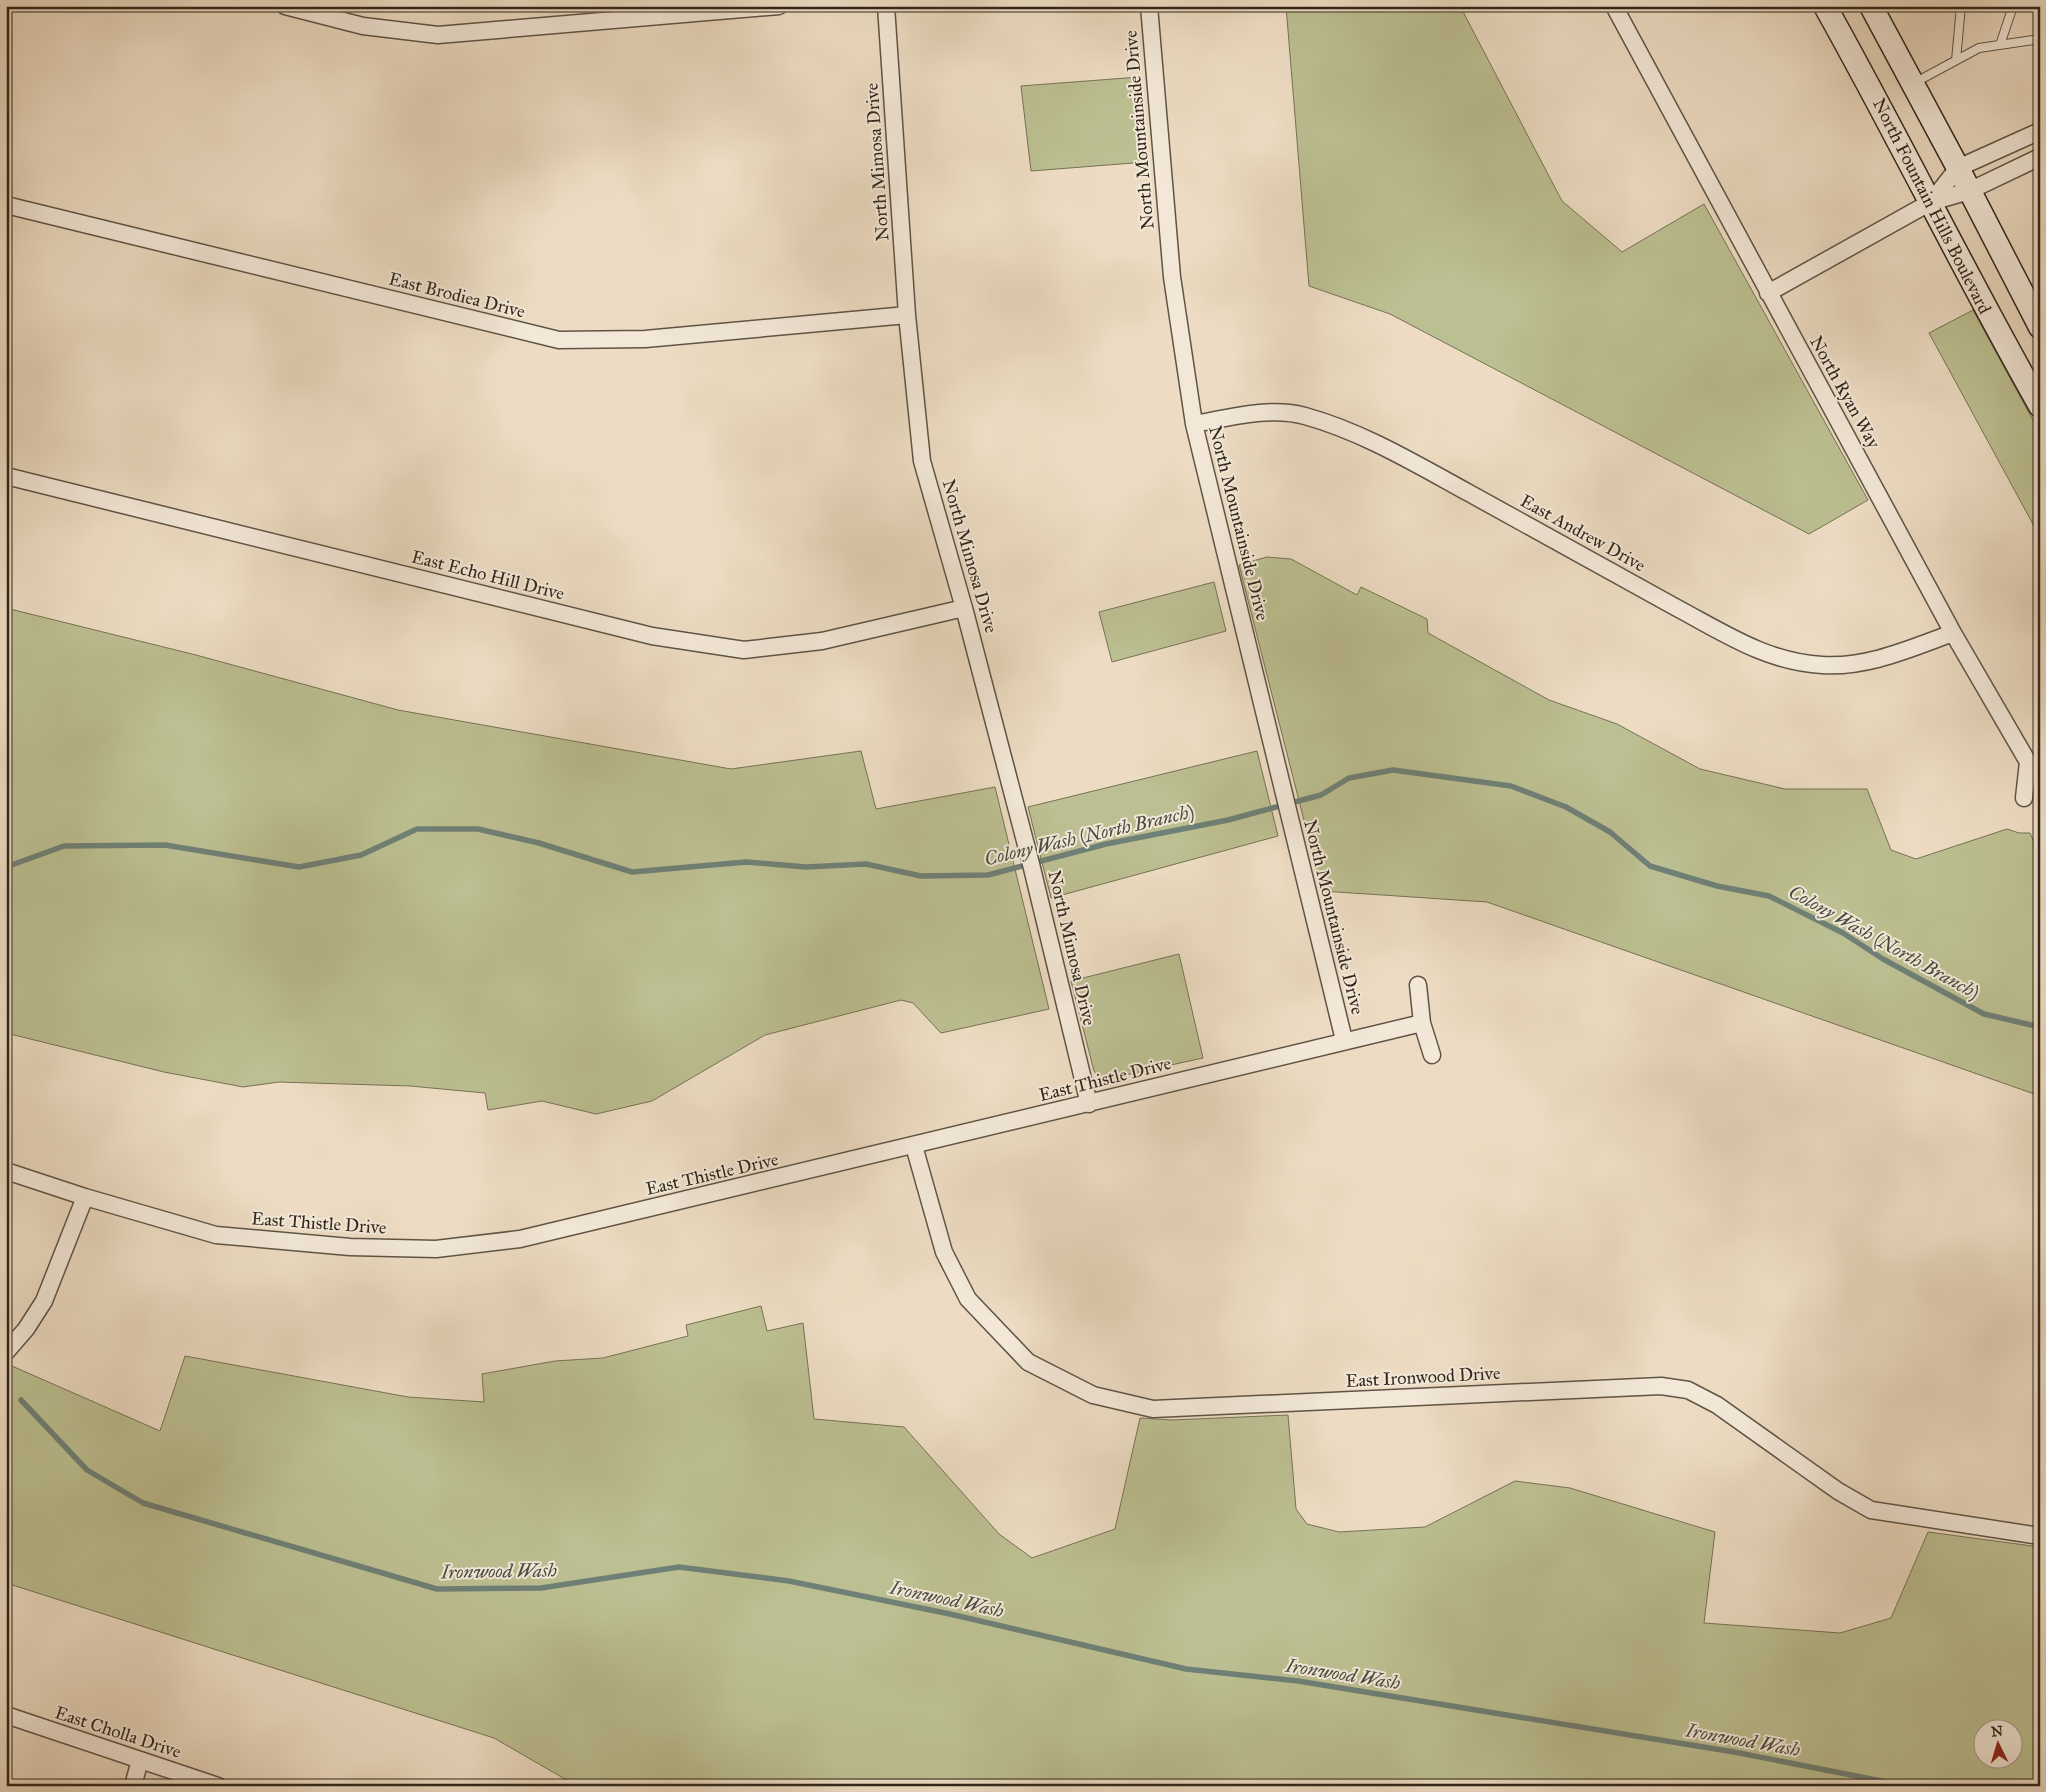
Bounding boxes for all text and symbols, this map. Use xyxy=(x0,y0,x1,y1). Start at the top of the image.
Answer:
street label: North Mountainside Drive xyxy=(1119,29,1159,231)
street label: North Mimosa Drive xyxy=(860,82,894,242)
street label: North Fountain Hills Boulevard xyxy=(1868,95,1996,317)
street label: East Brodiea Drive xyxy=(387,267,527,323)
street label: North Ryan Way xyxy=(1805,332,1885,452)
street label: North Mountainside Drive xyxy=(1204,423,1274,623)
street label: North Mimosa Drive xyxy=(938,477,1002,635)
street label: East Andrew Drive xyxy=(1517,490,1649,576)
street label: East Echo Hill Drive xyxy=(409,545,567,605)
water label: Colony Wash (North Branch) xyxy=(982,800,1196,871)
street label: North Mountainside Drive xyxy=(1299,817,1369,1017)
street label: North Mimosa Drive xyxy=(1043,868,1101,1028)
water label: Colony Wash (North Branch) xyxy=(1784,880,1983,1005)
street label: East Thistle Drive xyxy=(1037,1052,1173,1106)
street label: East Thistle Drive xyxy=(644,1148,780,1200)
street label: East Thistle Drive xyxy=(251,1207,387,1239)
street label: East Ironwood Drive xyxy=(1345,1362,1501,1392)
water label: Ironwood Wash xyxy=(440,1558,557,1584)
water label: Ironwood Wash xyxy=(887,1576,1006,1622)
water label: Ironwood Wash xyxy=(1283,1653,1402,1694)
street label: East Cholla Drive xyxy=(52,1701,184,1763)
water label: Ironwood Wash xyxy=(1683,1718,1802,1761)
north arrow xyxy=(1974,1720,2024,1770)
text: N xyxy=(1990,1723,2004,1741)

